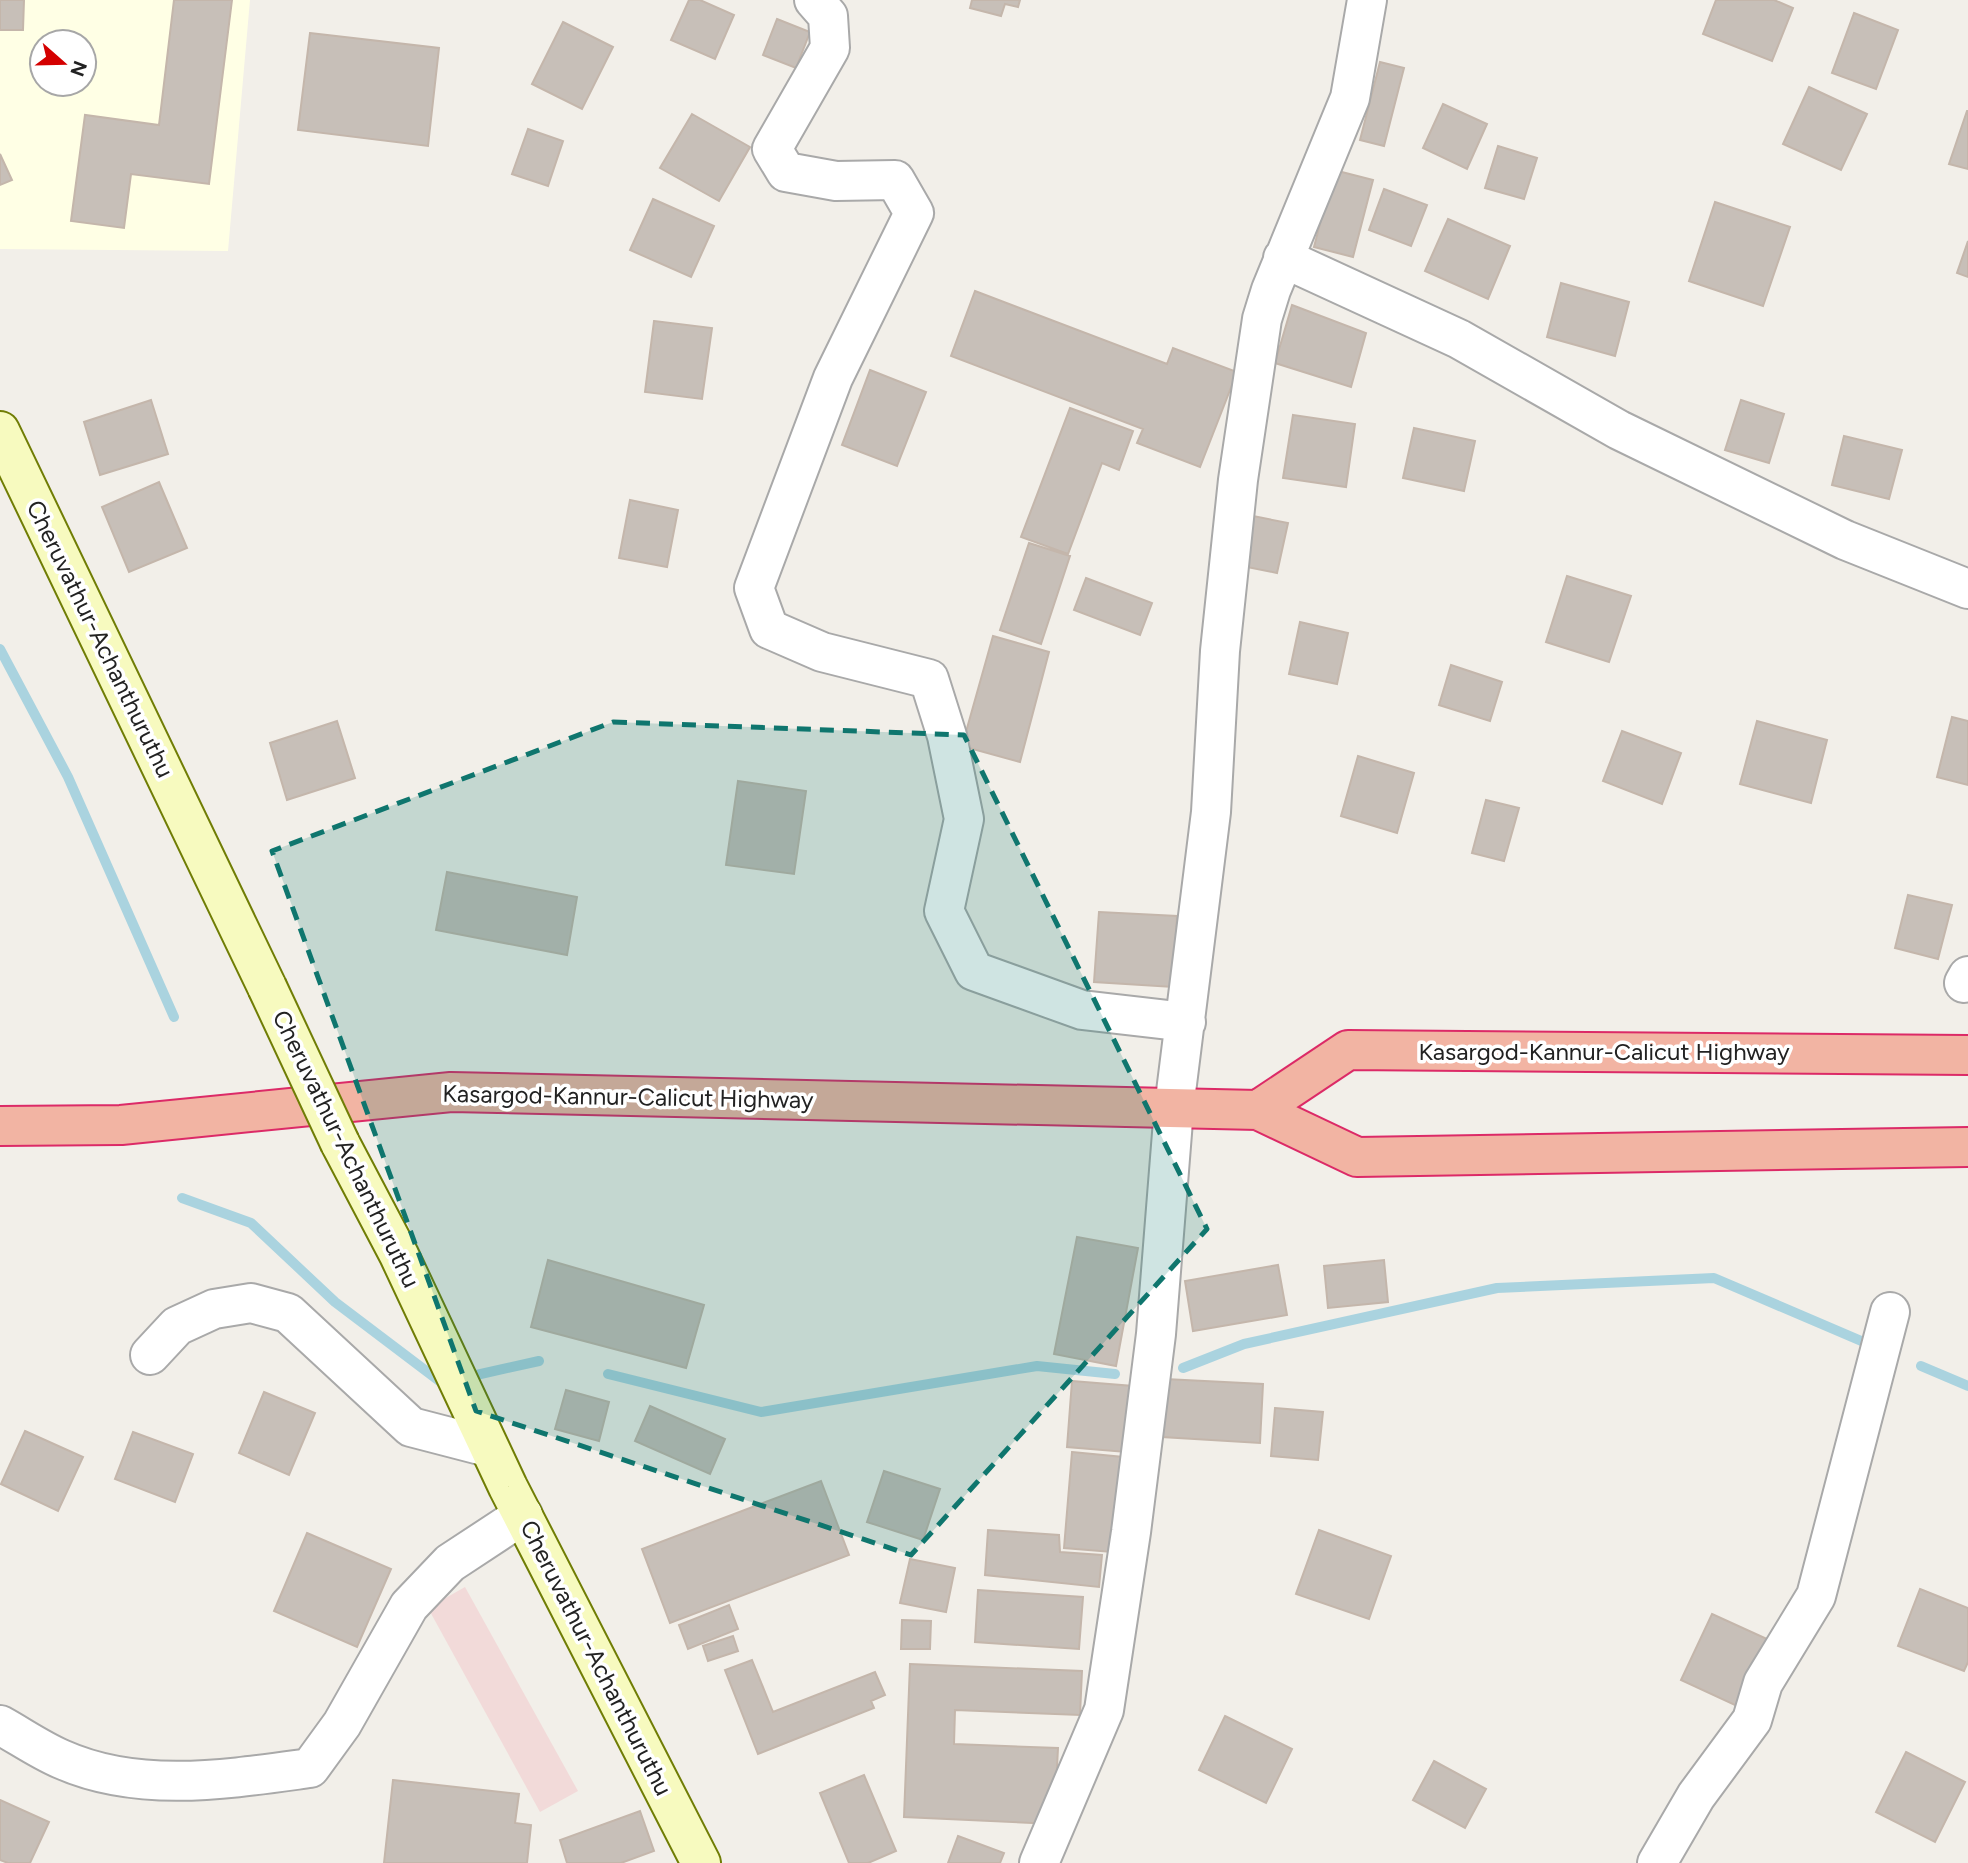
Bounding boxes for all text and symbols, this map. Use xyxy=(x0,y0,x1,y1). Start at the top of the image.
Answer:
north arrow xyxy=(28,28,98,98)
text: N xyxy=(65,58,92,79)
street label: Cheruvathur-Achanthuruthu xyxy=(21,495,180,782)
street label: Cheruvathur-Achanthuruthu xyxy=(267,1005,426,1292)
street label: Kasargod-Kannur-Calicut Highway xyxy=(1418,1037,1790,1066)
street label: Kasargod-Kannur-Calicut Highway xyxy=(442,1079,814,1114)
street label: Cheruvathur-Achanthuruthu xyxy=(514,1515,679,1800)

